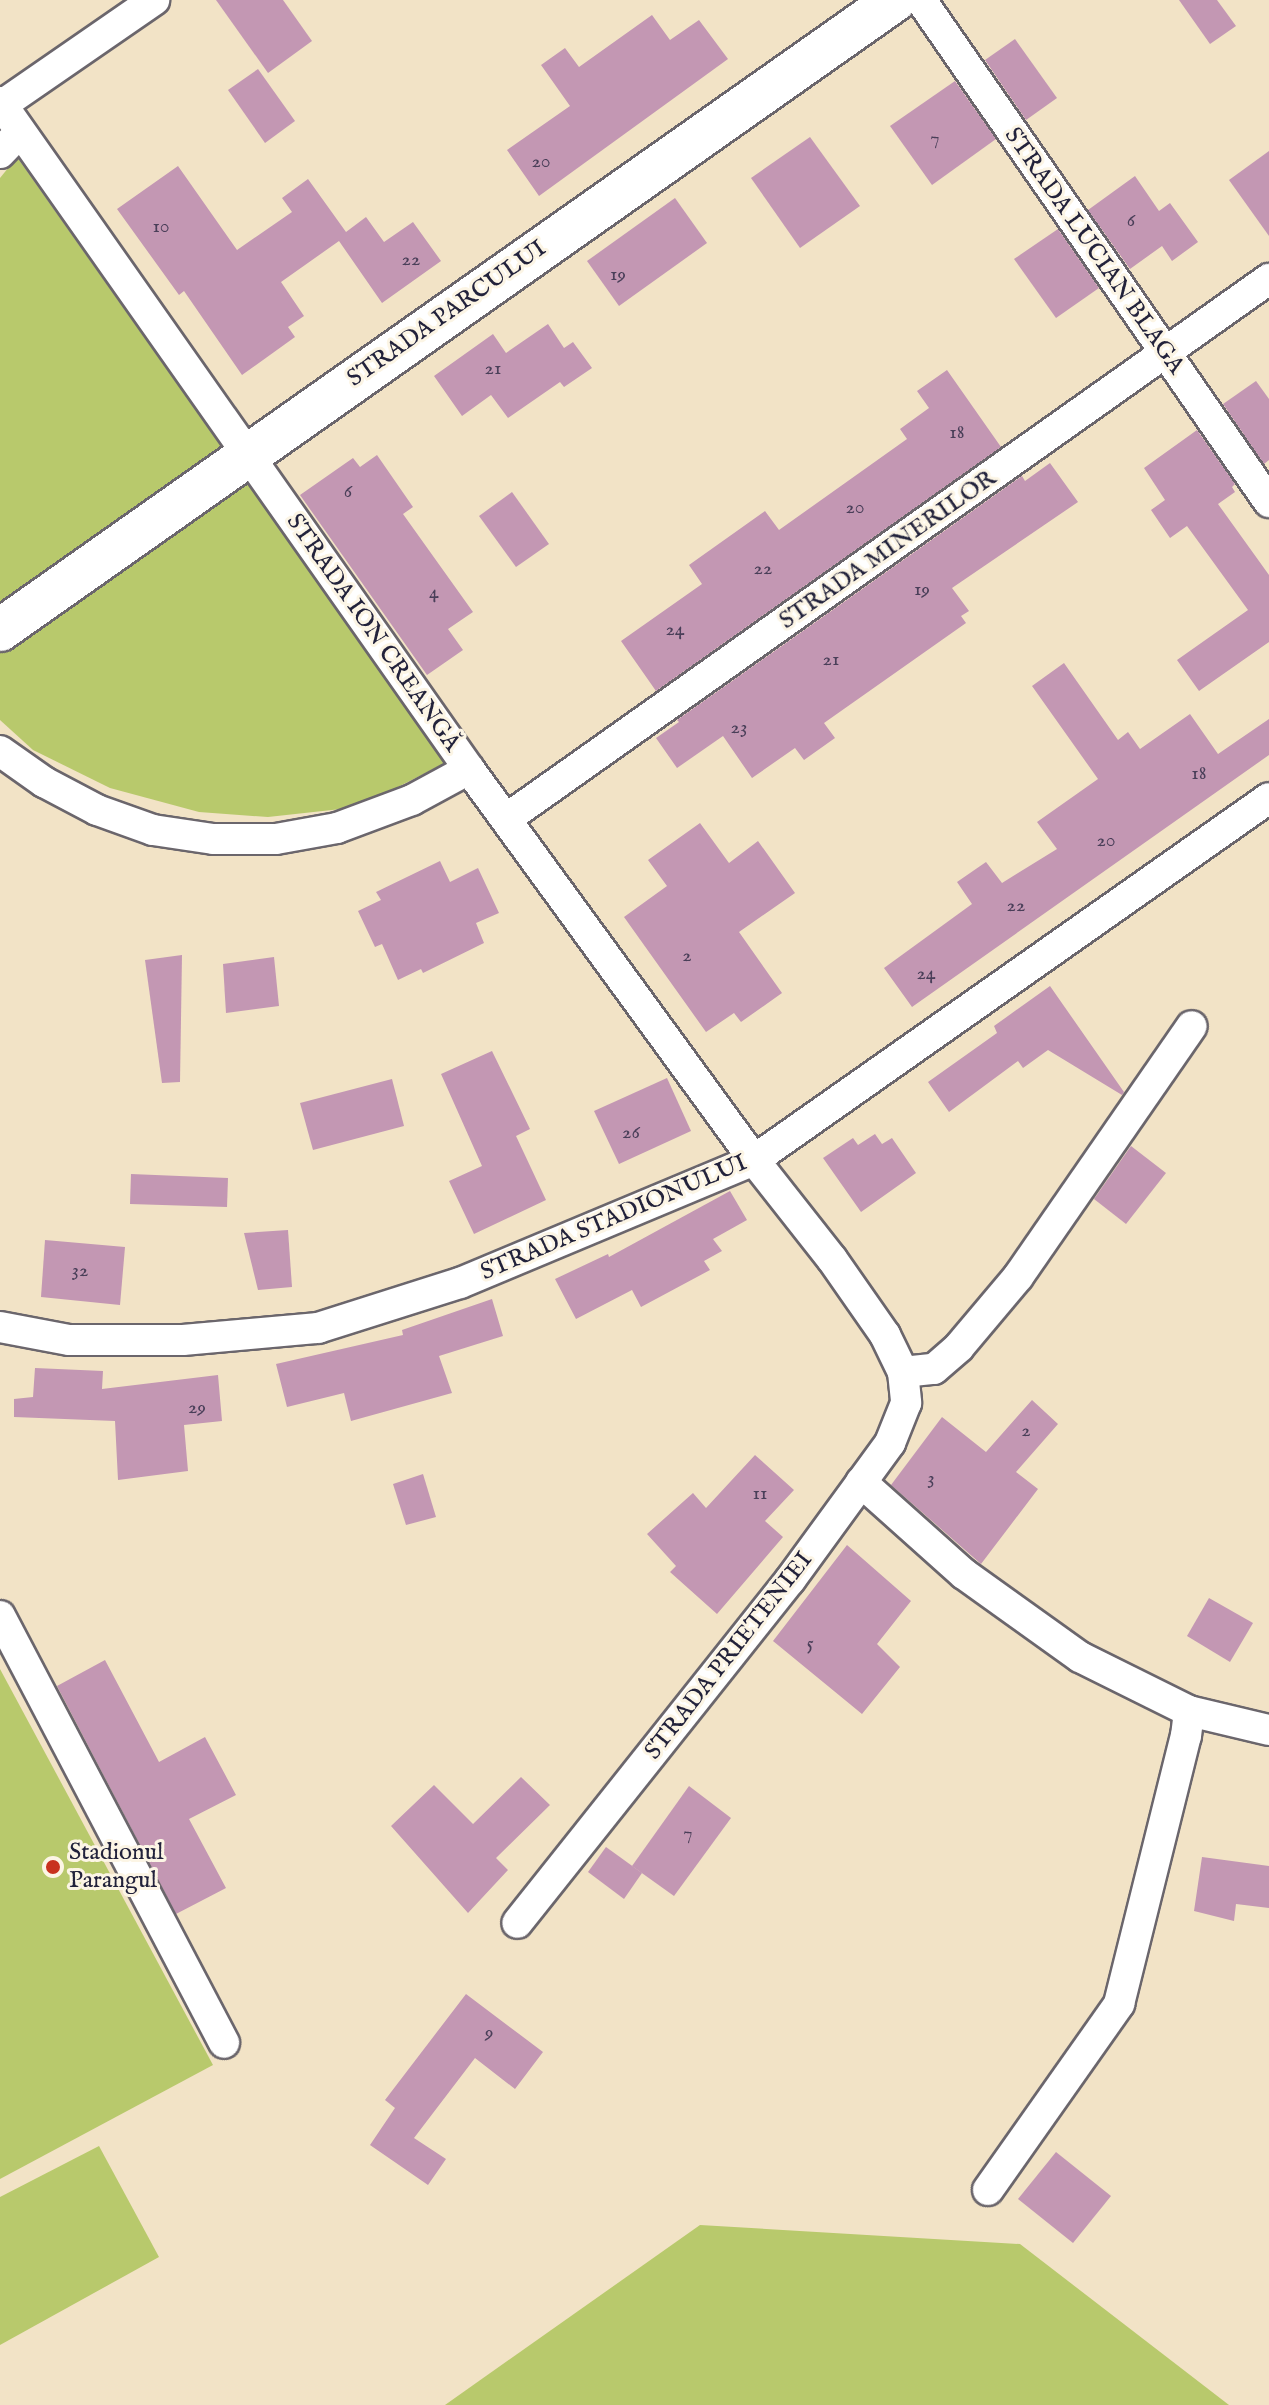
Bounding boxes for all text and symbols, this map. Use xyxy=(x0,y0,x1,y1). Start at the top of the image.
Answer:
street label: STRADA LUCIAN BLAGA xyxy=(998,122,1190,380)
house number: 7 xyxy=(930,126,940,150)
house number: 20 xyxy=(531,149,551,173)
house number: 6 xyxy=(1127,208,1135,232)
house number: 10 xyxy=(152,214,170,238)
street label: STRADA PARCULUI xyxy=(342,234,552,394)
house number: 22 xyxy=(402,247,420,271)
house number: 19 xyxy=(610,262,626,286)
house number: 21 xyxy=(485,356,501,380)
house number: 18 xyxy=(949,420,965,444)
street label: STRADA MINERILOR xyxy=(774,464,1002,636)
house number: 6 xyxy=(344,479,352,503)
house number: 20 xyxy=(845,495,865,519)
street label: STRADA ION CREANGĂ xyxy=(280,509,466,757)
house number: 22 xyxy=(754,556,772,580)
house number: 19 xyxy=(914,577,930,601)
house number: 4 xyxy=(429,580,439,604)
house number: 24 xyxy=(665,617,685,641)
house number: 21 xyxy=(823,647,839,671)
house number: 23 xyxy=(731,715,747,739)
house number: 18 xyxy=(1191,761,1207,785)
house number: 20 xyxy=(1096,828,1116,852)
house number: 22 xyxy=(1007,893,1025,917)
house number: 2 xyxy=(682,943,692,967)
house number: 24 xyxy=(916,961,936,985)
house number: 26 xyxy=(622,1120,640,1144)
street label: STRADA STADIONULUI xyxy=(476,1149,752,1287)
house number: 32 xyxy=(72,1258,88,1282)
house number: 29 xyxy=(188,1395,206,1419)
house number: 2 xyxy=(1021,1418,1031,1442)
house number: 3 xyxy=(927,1466,935,1490)
house number: 11 xyxy=(753,1481,767,1505)
street label: STRADA PRIETENIEI xyxy=(639,1546,819,1766)
house number: 5 xyxy=(806,1631,814,1655)
house number: 7 xyxy=(683,1821,693,1845)
place label: Stadionul Parangul xyxy=(69,1839,164,1895)
marker: Stadionul Parangul xyxy=(44,1858,62,1876)
house number: 9 xyxy=(485,2020,493,2044)

